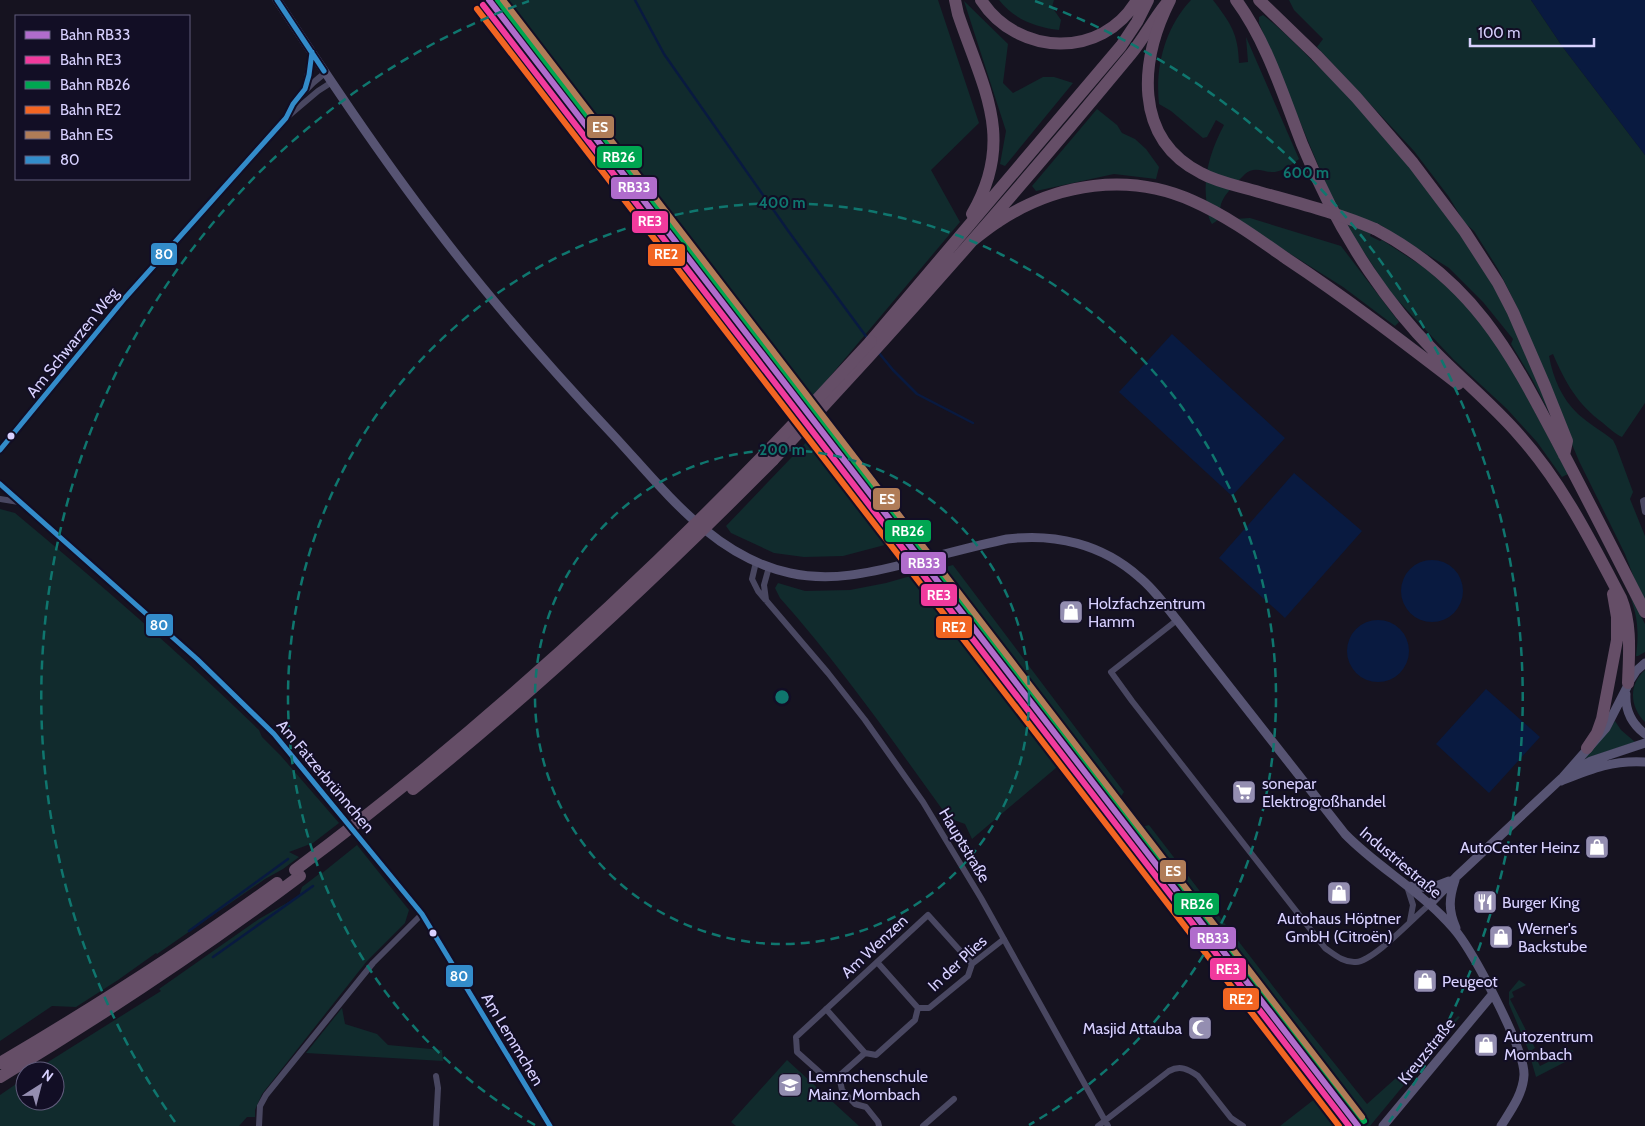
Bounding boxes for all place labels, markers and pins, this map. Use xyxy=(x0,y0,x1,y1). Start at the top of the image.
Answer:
unlabelled marker xyxy=(6,431,16,441)
place label: Holzfachzentrum Hamm xyxy=(1088,594,1205,631)
shop icon: Holzfachzentrum Hamm xyxy=(1058,599,1084,625)
centre of rings xyxy=(773,688,791,706)
place label: sonepar Elektrogroßhandel xyxy=(1262,774,1386,811)
supermarket icon: sonepar Elektrogroßhandel xyxy=(1231,779,1257,805)
shop icon: AutoCenter Heinz xyxy=(1584,834,1610,860)
place label: AutoCenter Heinz xyxy=(1460,838,1580,857)
shop icon: Autohaus Höptner GmbH (Citroën) xyxy=(1326,880,1352,906)
restaurant icon: Burger King xyxy=(1472,889,1498,915)
place label: Burger King xyxy=(1502,893,1580,912)
place label: Autohaus Höptner GmbH (Citroën) xyxy=(1277,909,1402,946)
place label: Werner's Backstube xyxy=(1518,919,1587,956)
shop icon: Werner's Backstube xyxy=(1488,924,1514,950)
unlabelled marker xyxy=(428,928,438,938)
shop icon: Peugeot xyxy=(1412,968,1438,994)
place label: Peugeot xyxy=(1442,972,1498,991)
mosque icon: Masjid Attauba xyxy=(1187,1015,1213,1041)
place label: Masjid Attauba xyxy=(1083,1019,1182,1038)
place label: Autozentrum Mombach xyxy=(1504,1027,1593,1064)
shop icon: Autozentrum Mombach xyxy=(1473,1032,1499,1058)
place label: Lemmchenschule Mainz Mombach xyxy=(808,1067,928,1104)
school or university icon: Lemmchenschule Mainz Mombach xyxy=(777,1072,803,1098)

